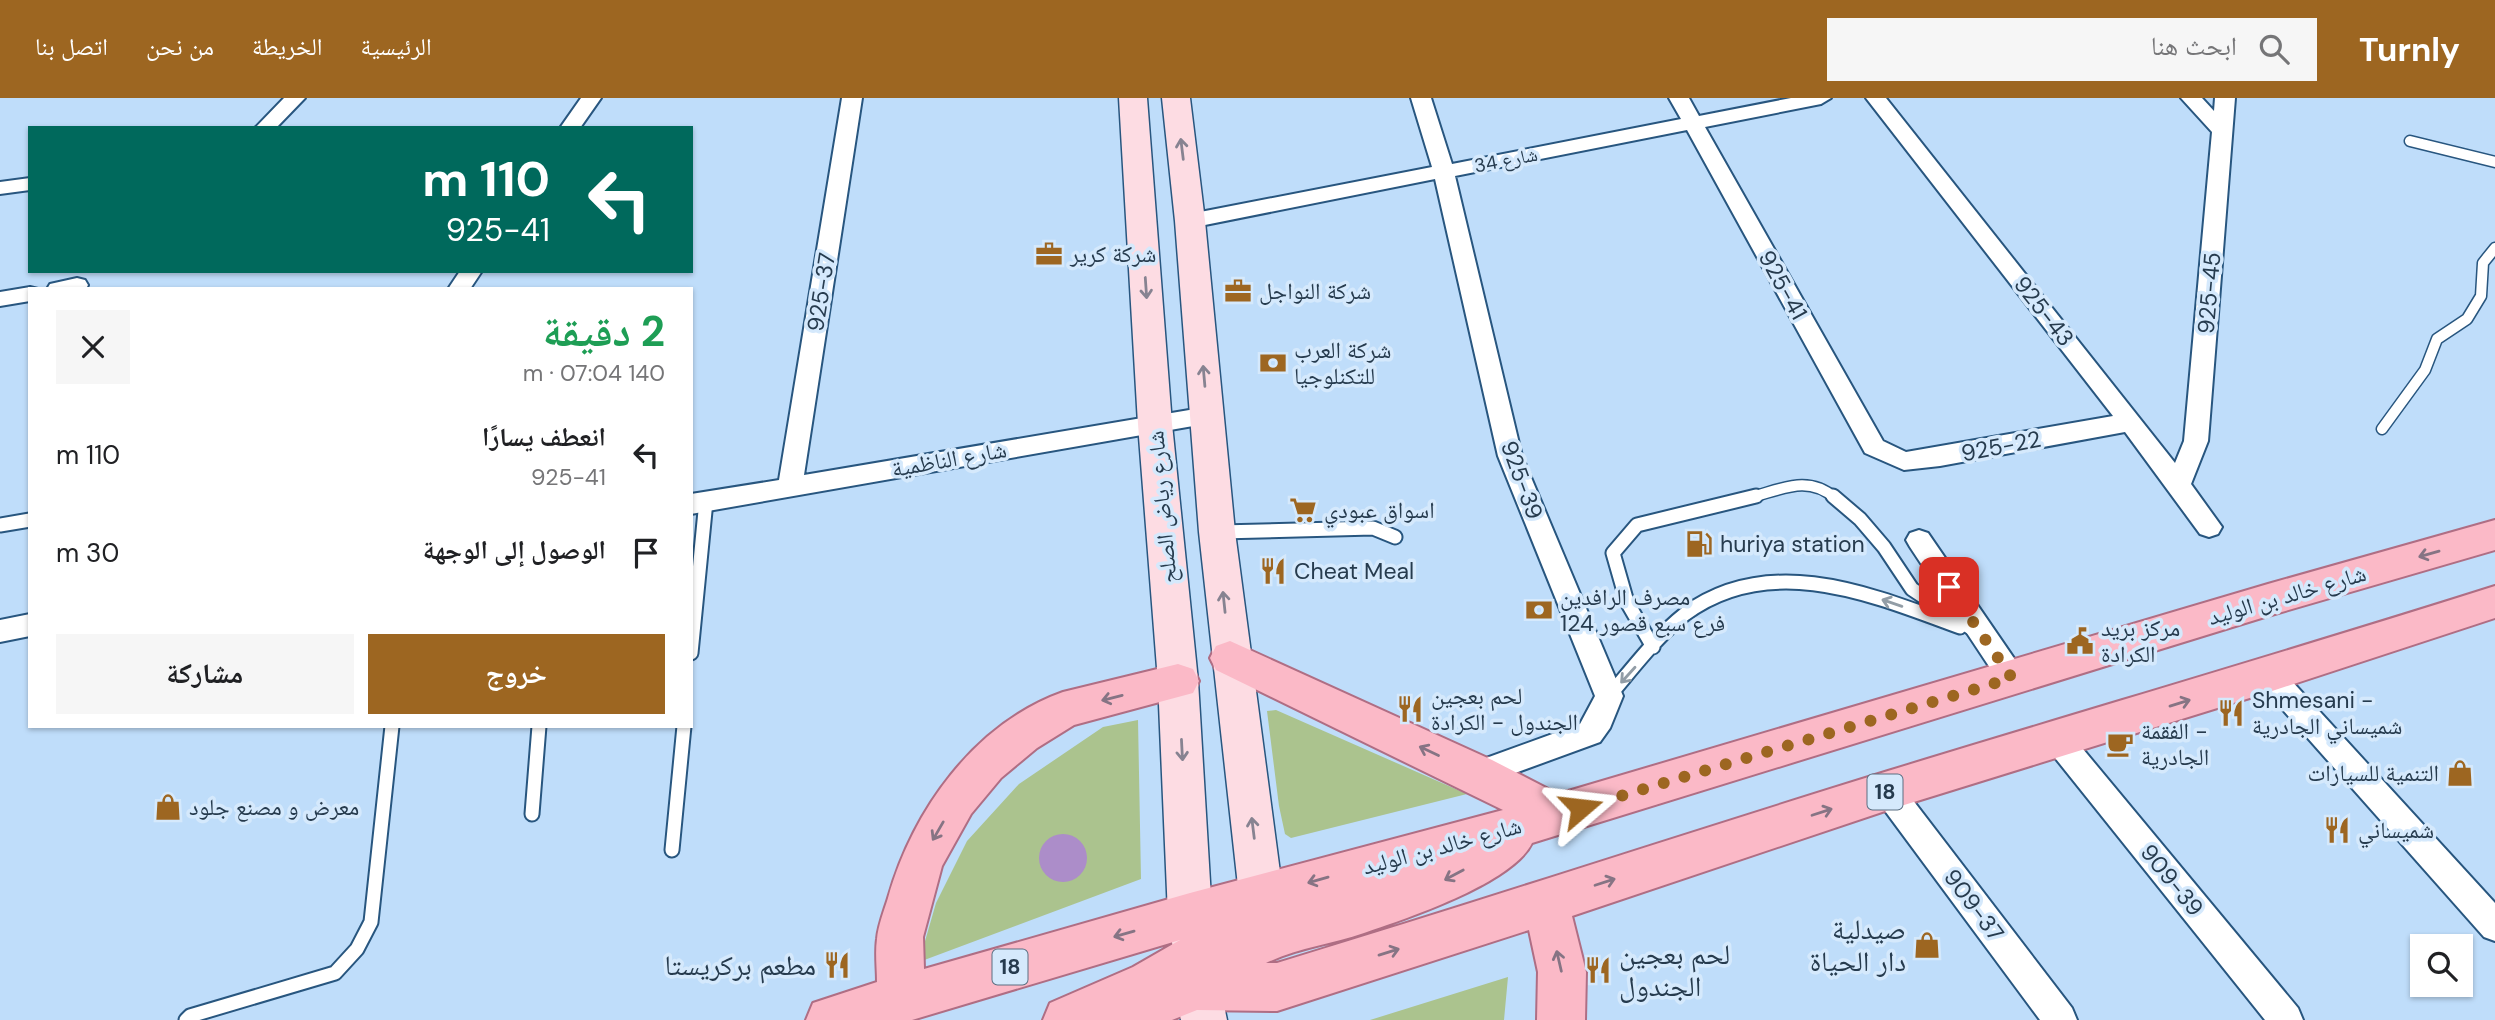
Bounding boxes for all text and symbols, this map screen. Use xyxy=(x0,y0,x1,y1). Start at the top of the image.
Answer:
search box xyxy=(1827,18,2317,81)
text: Turnly xyxy=(2359,28,2460,71)
text: ابحث هنا xyxy=(2151,29,2237,63)
icon: search xyxy=(2255,30,2293,68)
text: اتصل بنا xyxy=(35,31,108,62)
text: من نحن xyxy=(146,31,214,62)
text: الخريطة xyxy=(252,31,323,62)
text: الرئيسية xyxy=(361,31,432,62)
one-way arrow xyxy=(1175,138,1188,161)
street label: شارع 34 xyxy=(1472,142,1540,178)
text: 110 m xyxy=(422,147,550,211)
icon: left xyxy=(574,154,665,245)
text: 925-41 xyxy=(446,209,550,251)
office icon: شركة كرير xyxy=(1034,239,1064,269)
place label: شركة كرير xyxy=(1069,239,1157,269)
street label: 925-41 xyxy=(1752,245,1814,325)
street label: 925-37 xyxy=(800,251,842,333)
street label: 925-45 xyxy=(2190,251,2228,335)
street label: 925-43 xyxy=(2007,270,2081,352)
office icon: شركة النواجل xyxy=(1223,276,1253,306)
place label: شركة النواجل xyxy=(1259,276,1371,306)
one-way arrow xyxy=(1140,277,1153,299)
text: 2 دقيقة xyxy=(543,304,665,359)
button: close xyxy=(56,310,130,384)
place label: شركة العرب للتكنلوجيا xyxy=(1294,335,1391,391)
bank icon: شركة العرب للتكنلوجيا xyxy=(1258,348,1288,378)
text: 140 m · 07:04 xyxy=(523,358,665,388)
one-way arrow xyxy=(1197,365,1210,387)
text: انعطف يسارًا xyxy=(482,420,606,454)
street label: 925-22 xyxy=(1959,424,2043,468)
street label: شارع رياض الصلح xyxy=(1140,430,1184,584)
street label: شارع الناظمية xyxy=(889,434,1009,484)
icon: left xyxy=(627,436,665,474)
street label: 925-39 xyxy=(1494,437,1550,523)
text: 110 m xyxy=(56,438,120,472)
text: 925-41 xyxy=(531,462,606,492)
supermarket icon: اسواق عبودي xyxy=(1288,495,1318,525)
place label: اسواق عبودي xyxy=(1324,495,1435,529)
fuel station icon: huriya station xyxy=(1684,529,1714,559)
place label: huriya station xyxy=(1720,529,1865,559)
text: الوصول إلى الوجهة xyxy=(423,533,606,567)
icon: arrive xyxy=(627,534,665,572)
text: 30 m xyxy=(56,536,119,570)
one-way arrow xyxy=(2419,548,2441,561)
restaurant icon: Cheat Meal xyxy=(1258,556,1288,586)
place label: Cheat Meal xyxy=(1294,556,1414,586)
pin xyxy=(1919,557,1979,617)
street label: شارع خالد بن الوليد xyxy=(2204,558,2370,632)
icon: arrive xyxy=(1930,568,1968,606)
place label: مصرف الرافدين فرع سبع قصور 124 xyxy=(1560,582,1725,638)
one-way arrow xyxy=(1218,591,1231,614)
bank icon: مصرف الرافدين فرع سبع قصور 124 xyxy=(1524,595,1554,625)
one-way arrow xyxy=(1882,596,1904,608)
place label: مركز بريد الكرادة xyxy=(2101,613,2180,669)
public building icon: مركز بريد الكرادة xyxy=(2065,626,2095,656)
button: مشاركة xyxy=(56,634,354,714)
button: خروج xyxy=(368,634,665,714)
one-way arrow xyxy=(1620,665,1636,683)
place label: لحم بعجين الجندول - الكرادة xyxy=(1431,681,1578,737)
place label: Shmesani - شميساني الجادرية xyxy=(2252,685,2402,745)
one-way arrow xyxy=(1101,692,1124,705)
restaurant icon: لحم بعجين الجندول - الكرادة xyxy=(1395,694,1425,724)
one-way arrow xyxy=(2169,695,2191,708)
restaurant icon: Shmesani - شميساني الجادرية xyxy=(2216,698,2246,728)
place label: الفقمة - الجادرية xyxy=(2141,716,2209,772)
cafe icon: الفقمة - الجادرية xyxy=(2105,729,2135,759)
one-way arrow xyxy=(1175,738,1188,761)
one-way arrow xyxy=(1419,744,1440,758)
place label: التنمية للسيارات xyxy=(2307,758,2439,788)
shop icon: التنمية للسيارات xyxy=(2445,758,2475,788)
position arrow xyxy=(1544,771,1618,845)
road number: 18 xyxy=(1868,774,1902,810)
shop icon: معرض و مصنع جلود xyxy=(153,792,183,822)
place label: معرض و مصنع جلود xyxy=(189,792,359,822)
one-way arrow xyxy=(1810,805,1832,817)
street label: شارع خالد بن الوليد xyxy=(1359,810,1525,882)
restaurant icon: شميساني xyxy=(2322,815,2352,845)
place label: شميساني xyxy=(2358,815,2434,849)
one-way arrow xyxy=(1246,817,1259,840)
one-way arrow xyxy=(931,821,945,841)
street label: 909-39 xyxy=(2134,838,2210,922)
street label: 909-37 xyxy=(1937,863,2011,947)
one-way arrow xyxy=(1444,869,1465,883)
one-way arrow xyxy=(1307,874,1329,887)
one-way arrow xyxy=(1594,875,1616,887)
place label: صيدلية دار الحياة xyxy=(1810,911,1906,980)
one-way arrow xyxy=(1114,928,1136,941)
shop icon: صيدلية دار الحياة xyxy=(1912,930,1942,960)
map controls xyxy=(2410,934,2473,997)
button: search xyxy=(2410,934,2473,997)
place label: لحم بعجين الجندول xyxy=(1619,936,1730,1005)
one-way arrow xyxy=(1378,945,1400,958)
place label: مطعم بركريستا xyxy=(665,947,816,984)
restaurant icon: مطعم بركريستا xyxy=(822,950,852,980)
road number: 18 xyxy=(992,950,1028,984)
one-way arrow xyxy=(1552,950,1566,973)
restaurant icon: لحم بعجين الجندول xyxy=(1583,955,1613,985)

